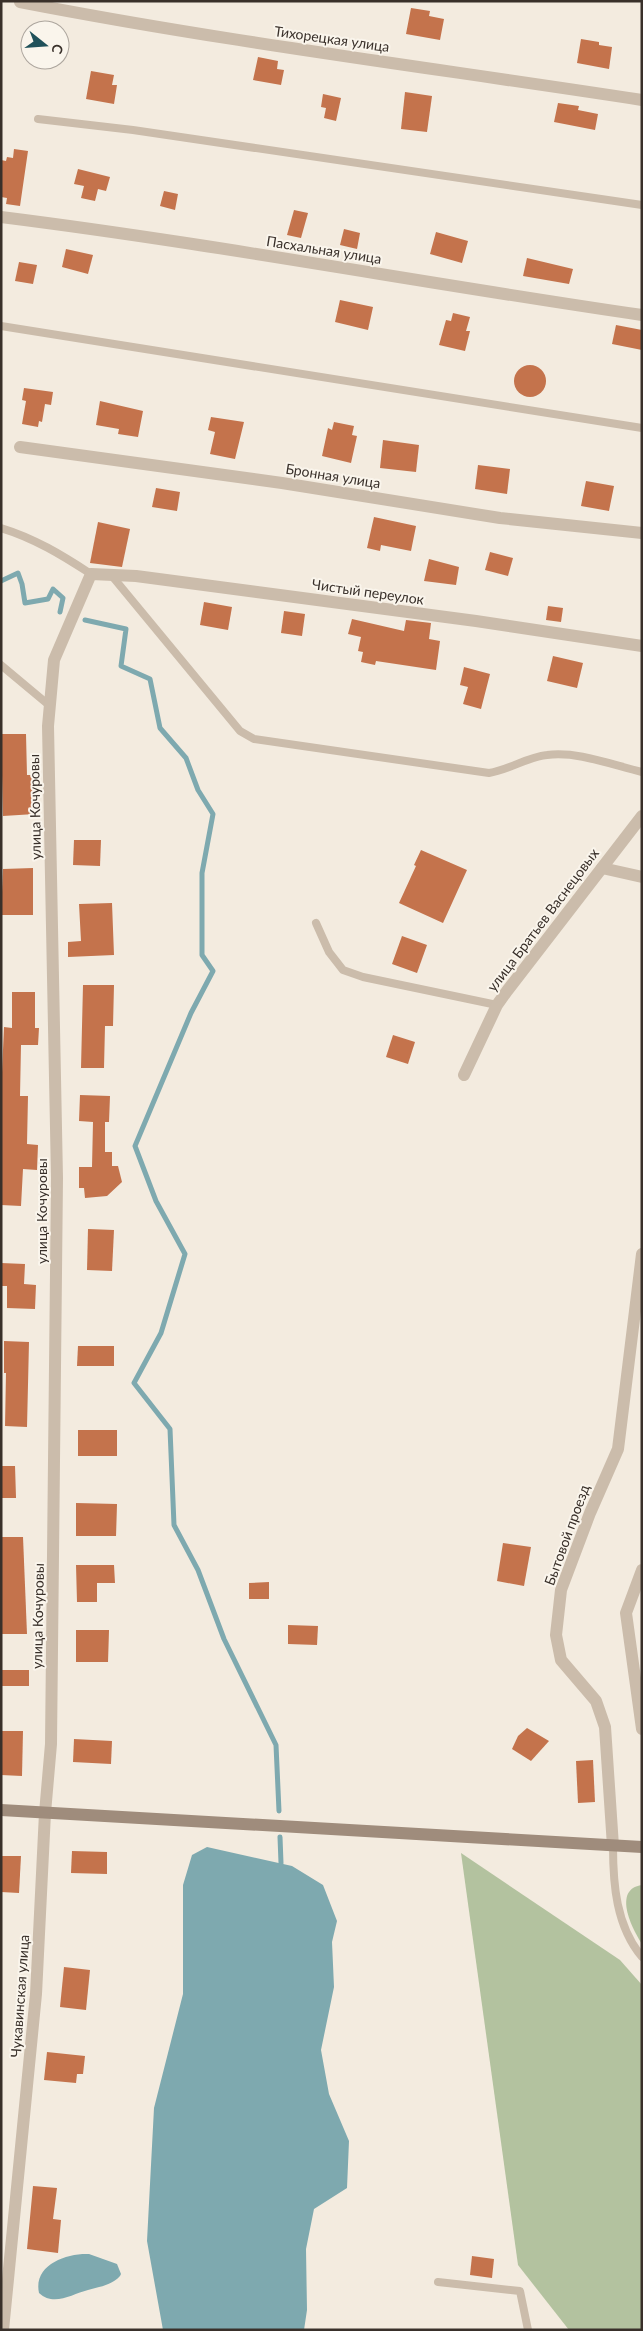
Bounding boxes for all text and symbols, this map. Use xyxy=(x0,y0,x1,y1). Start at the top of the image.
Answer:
north arrow xyxy=(20,20,70,70)
street label: Тихорецкая улица xyxy=(273,22,391,55)
text: С xyxy=(48,42,67,57)
street label: Пасхальная улица xyxy=(265,232,383,267)
street label: Бронная улица xyxy=(284,460,382,491)
street label: Чистый переулок xyxy=(311,575,426,608)
street label: улица Кочуровы xyxy=(25,754,44,860)
street label: улица Братьев Васнецовых xyxy=(483,845,602,995)
street label: улица Кочуровы xyxy=(33,1158,50,1264)
street label: Бытовой проезд xyxy=(540,1482,593,1587)
street label: улица Кочуровы xyxy=(28,1563,47,1669)
street label: Чукавинская улица xyxy=(7,1934,32,2058)

